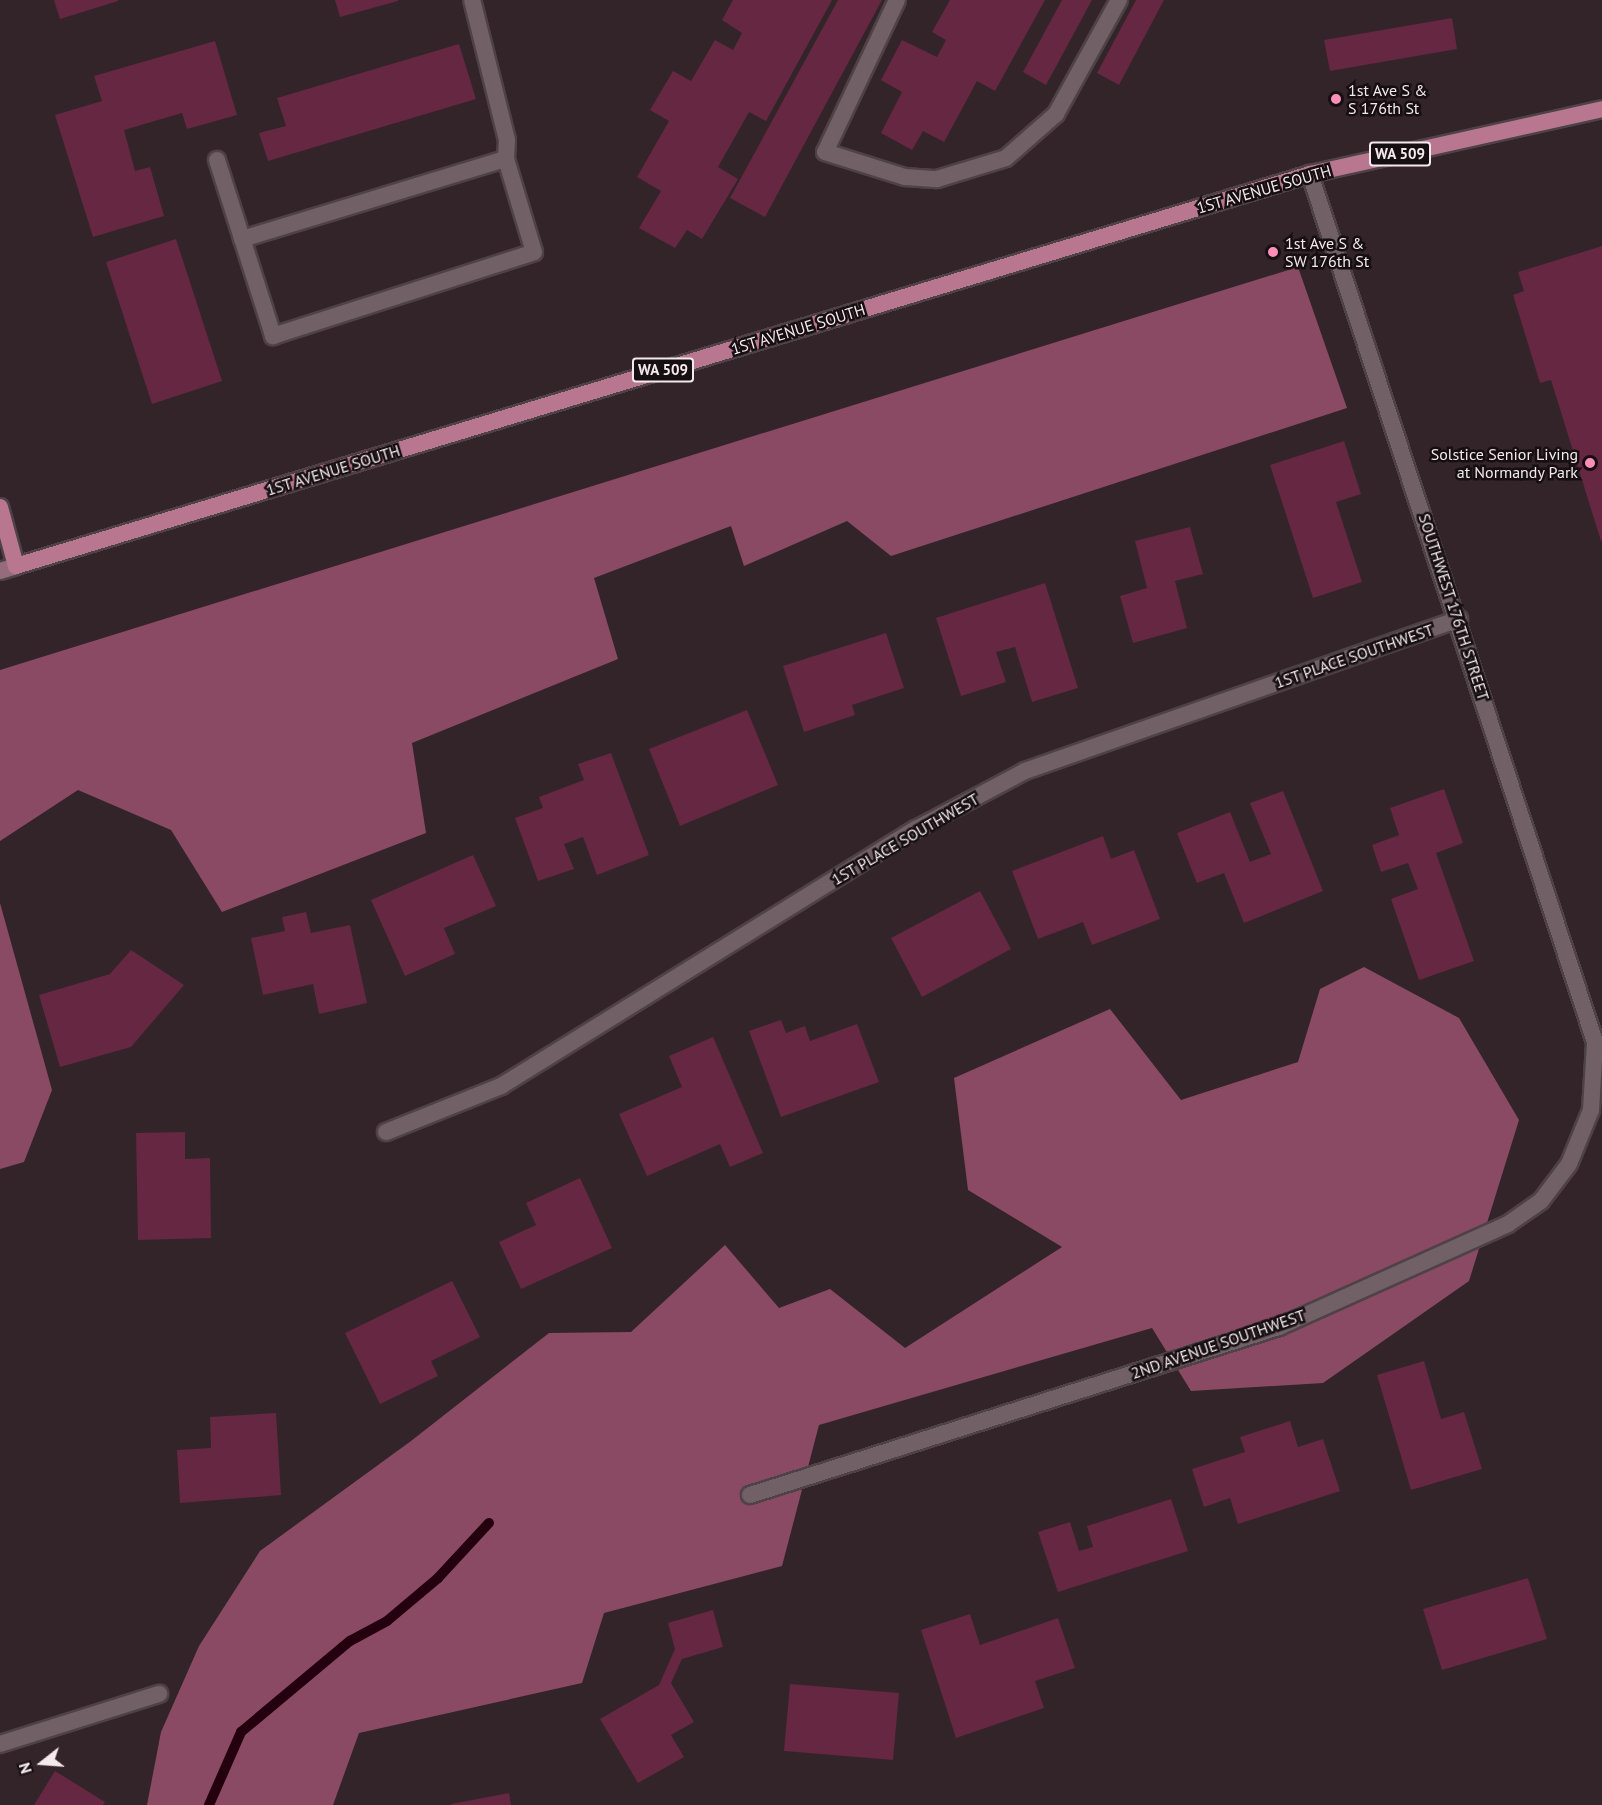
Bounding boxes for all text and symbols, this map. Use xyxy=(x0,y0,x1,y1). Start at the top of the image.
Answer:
place label: 1st Ave S & S 176th St xyxy=(1348,80,1428,118)
marker: 1st Ave S & S 176th St xyxy=(1329,92,1343,106)
road number: WA 509 xyxy=(1368,142,1432,166)
street label: 1ST AVENUE SOUTH xyxy=(1194,160,1334,218)
place label: 1st Ave S & SW 176th St xyxy=(1285,233,1370,271)
marker: 1st Ave S & SW 176th St xyxy=(1266,245,1280,259)
street label: 1ST AVENUE SOUTH xyxy=(728,299,868,359)
road number: WA 509 xyxy=(632,358,694,382)
street label: 1ST AVENUE SOUTH xyxy=(263,440,403,500)
place label: Solstice Senior Living at Normandy Park xyxy=(1431,444,1578,482)
marker: Solstice Senior Living at Normandy Park xyxy=(1583,456,1597,470)
street label: SOUTHWEST 176TH STREET xyxy=(1415,511,1493,703)
street label: 1ST PLACE SOUTHWEST xyxy=(1272,620,1436,692)
street label: 1ST PLACE SOUTHWEST xyxy=(828,789,982,889)
street label: 2ND AVENUE SOUTHWEST xyxy=(1128,1305,1308,1383)
north arrow xyxy=(12,1733,72,1793)
text: N xyxy=(14,1760,36,1776)

